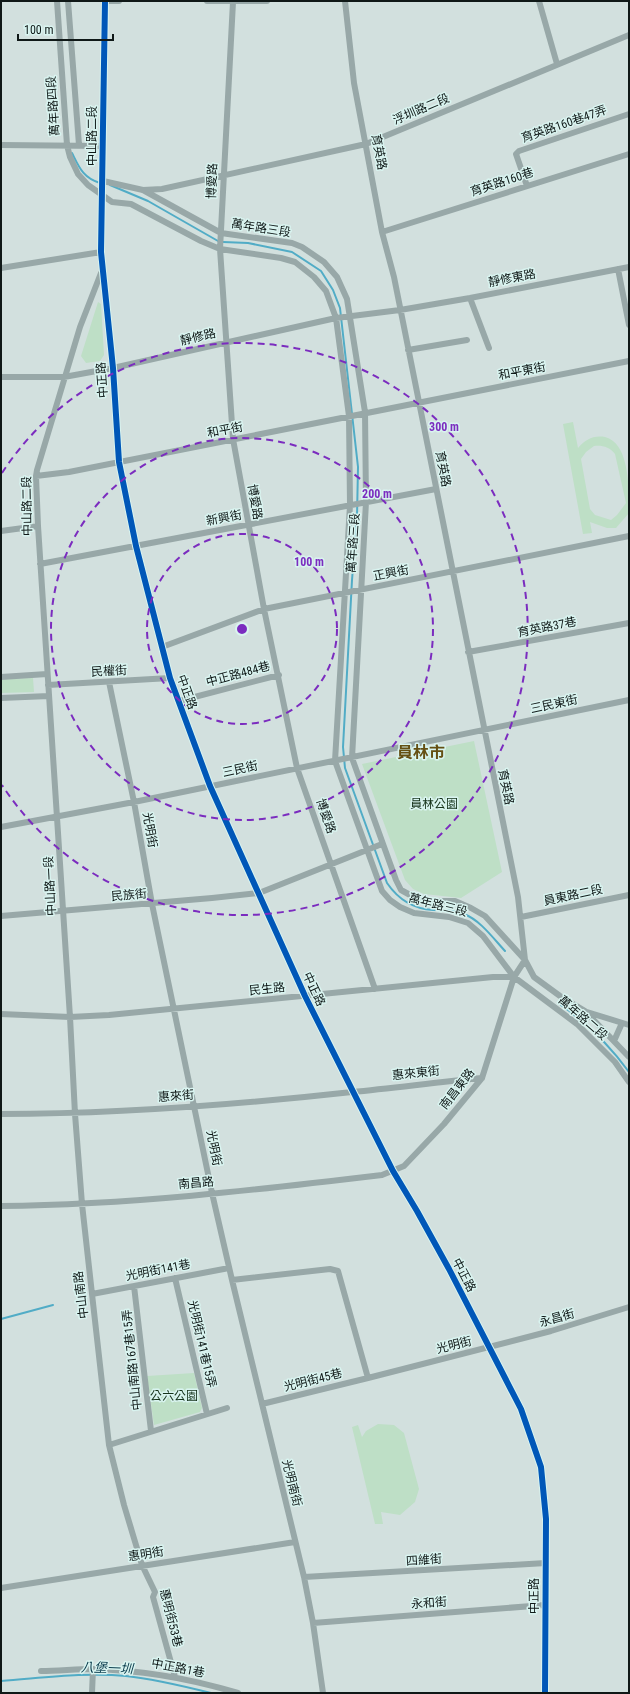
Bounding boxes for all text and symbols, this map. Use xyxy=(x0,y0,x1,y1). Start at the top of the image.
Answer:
scale bar xyxy=(18,16,113,42)
text: 100 m xyxy=(24,23,54,37)
street label: 萬年路四段 xyxy=(44,76,62,136)
street label: 浮圳路二段 xyxy=(391,91,451,127)
street label: 育英路160巷47弄 xyxy=(519,103,609,145)
street label: 中山路二段 xyxy=(85,106,99,166)
street label: 育英路 xyxy=(369,133,389,171)
street label: 博愛路 xyxy=(204,163,220,199)
street label: 育英路160巷 xyxy=(469,165,535,199)
street label: 萬年路三段 xyxy=(230,216,292,240)
street label: 靜修東路 xyxy=(487,267,537,289)
street label: 靜修路 xyxy=(179,326,217,348)
street label: 和平東街 xyxy=(497,360,547,382)
street label: 中正路 xyxy=(94,362,110,398)
street label: 和平街 xyxy=(206,420,244,440)
text: 300 m xyxy=(429,420,459,434)
street label: 育英路 xyxy=(433,450,453,488)
street label: 中山路二段 xyxy=(19,476,35,536)
street label: 博愛路 xyxy=(245,483,265,521)
text: 200 m xyxy=(362,487,392,501)
street label: 新興街 xyxy=(205,508,243,528)
street label: 萬年路三段 xyxy=(344,513,362,573)
text: 100 m xyxy=(294,555,324,569)
street label: 正興街 xyxy=(372,563,410,583)
street label: 育英路37巷 xyxy=(516,614,578,640)
centre of rings xyxy=(235,622,249,636)
street label: 中正路484巷 xyxy=(204,659,272,689)
street label: 民權街 xyxy=(91,663,127,679)
street label: 中正路 xyxy=(174,673,200,711)
street label: 三民東街 xyxy=(529,692,579,716)
district label: 員林市 xyxy=(397,743,445,762)
street label: 三民街 xyxy=(221,758,259,780)
street label: 育英路 xyxy=(495,768,517,806)
street label: 博愛路 xyxy=(314,797,338,835)
park label: 員林公園 xyxy=(410,797,458,811)
street label: 光明街 xyxy=(140,811,160,849)
street label: 中山路一段 xyxy=(41,856,59,916)
street label: 員東路二段 xyxy=(542,882,604,908)
street label: 民族街 xyxy=(110,886,148,904)
street label: 萬年路三段 xyxy=(407,891,469,919)
street label: 中正路 xyxy=(300,970,328,1008)
street label: 民生路 xyxy=(248,980,286,998)
street label: 萬年路二段 xyxy=(556,993,610,1043)
street label: 惠來東街 xyxy=(391,1064,441,1082)
street label: 南昌東路 xyxy=(437,1066,477,1112)
street label: 惠來街 xyxy=(158,1088,194,1104)
street label: 光明街 xyxy=(204,1129,224,1167)
street label: 南昌路 xyxy=(177,1174,215,1192)
street label: 中正路 xyxy=(449,1256,479,1294)
street label: 光明街141巷 xyxy=(124,1257,192,1283)
street label: 中山南路 xyxy=(71,1270,91,1320)
street label: 光明街141巷15弄 xyxy=(185,1299,219,1389)
street label: 永昌街 xyxy=(538,1306,576,1330)
street label: 中山南路167巷15弄 xyxy=(120,1309,144,1411)
street label: 光明街 xyxy=(435,1334,473,1356)
street label: 光明街45巷 xyxy=(282,1366,344,1394)
park label: 公六公園 xyxy=(150,1389,198,1403)
street label: 光明南街 xyxy=(279,1458,305,1508)
street label: 惠明街 xyxy=(127,1544,165,1564)
street label: 四維街 xyxy=(406,1552,442,1568)
street label: 中正路 xyxy=(527,1578,541,1614)
street label: 惠明街53巷 xyxy=(157,1587,185,1649)
street label: 永和街 xyxy=(411,1595,447,1611)
street label: 中正路1巷 xyxy=(150,1656,206,1680)
water label: 八堡一圳 xyxy=(81,1660,135,1676)

